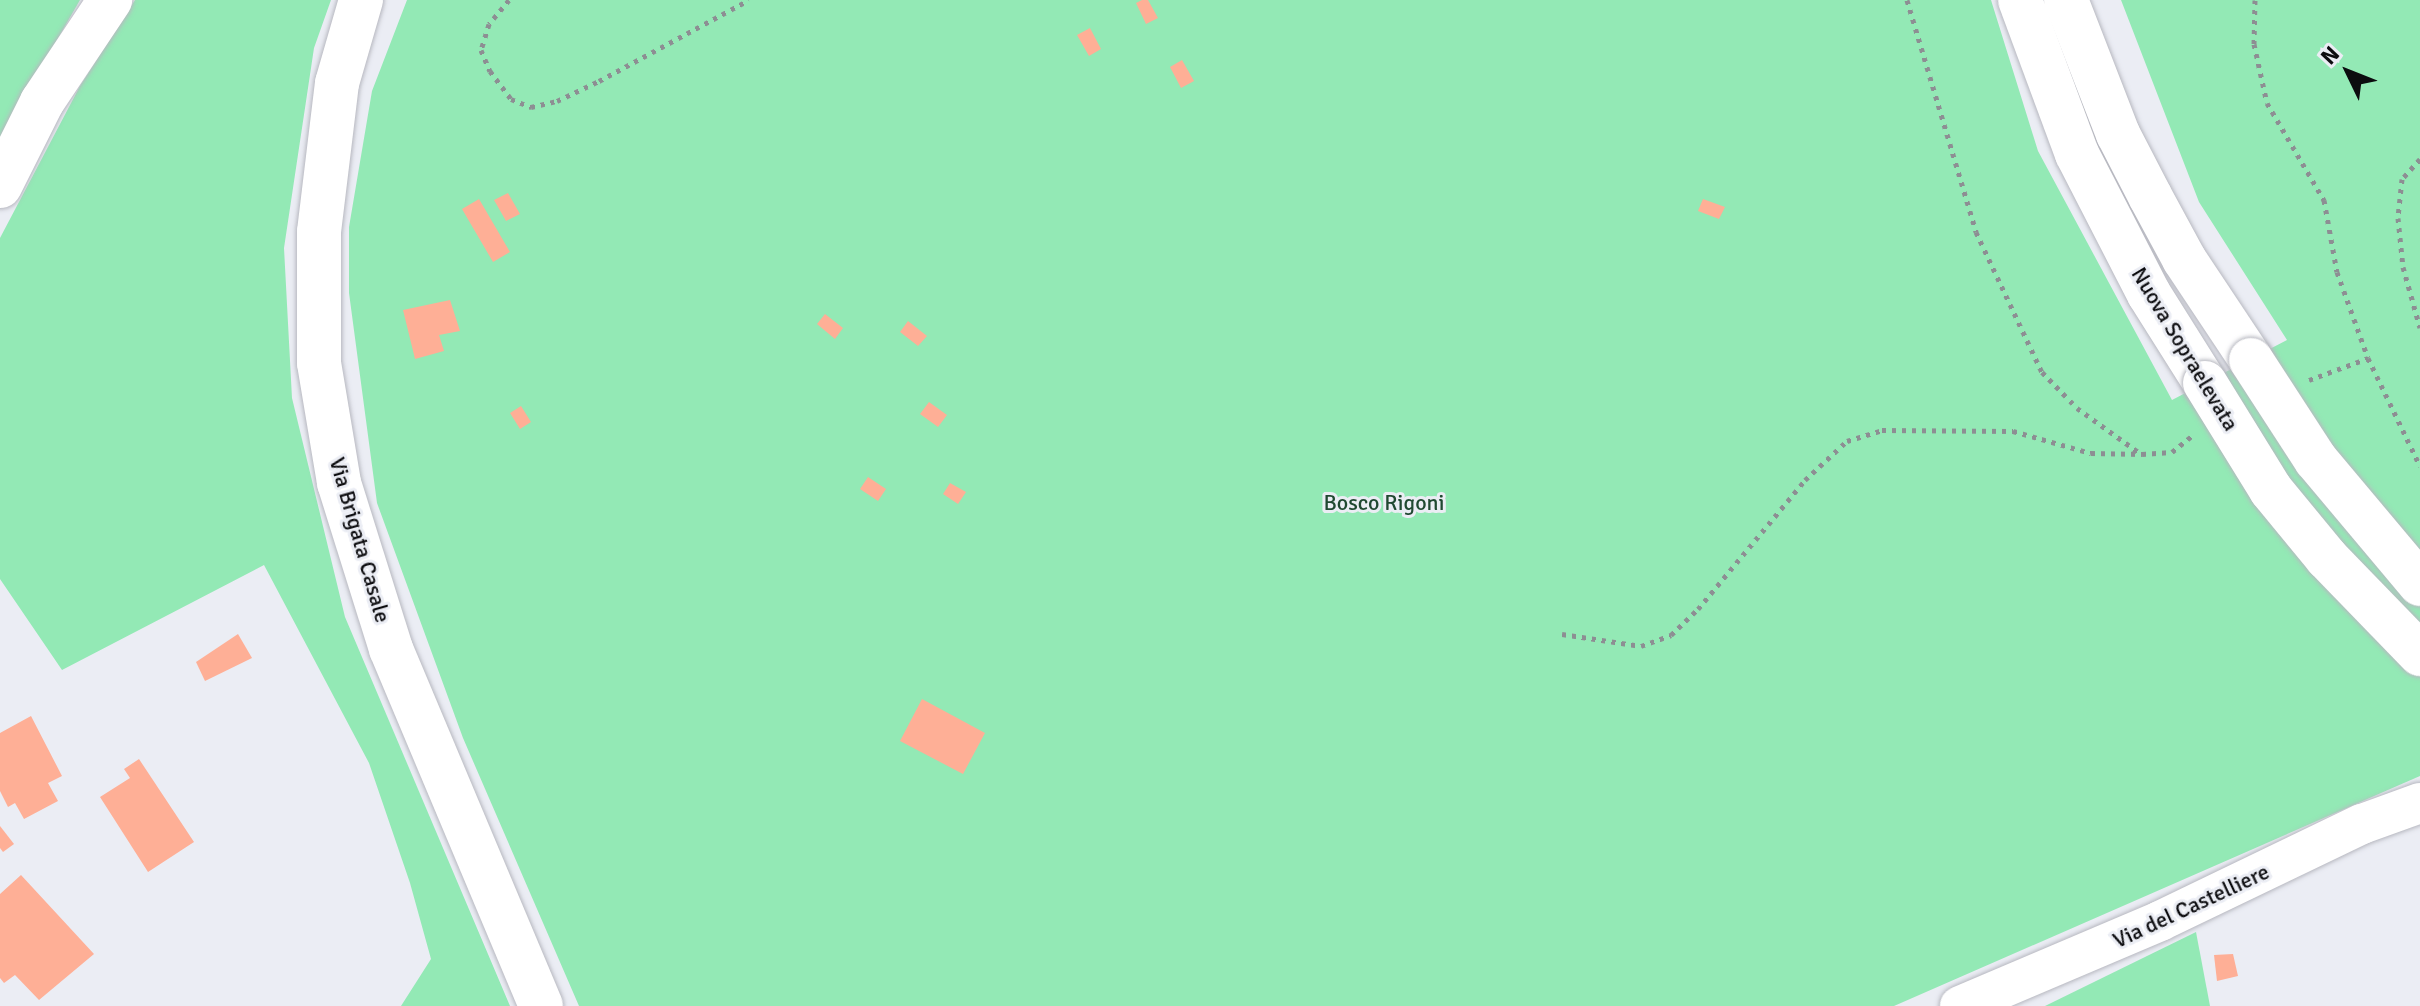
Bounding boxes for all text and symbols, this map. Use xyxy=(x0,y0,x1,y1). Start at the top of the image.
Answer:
north arrow xyxy=(2308,32,2388,112)
text: N xyxy=(2315,40,2345,70)
street label: Nuova Sopraelevata xyxy=(2126,262,2244,436)
street label: Via Brigata Casale xyxy=(324,454,396,626)
park label: Bosco Rigoni xyxy=(1323,490,1445,516)
street label: Via del Castelliere xyxy=(2109,858,2273,954)

